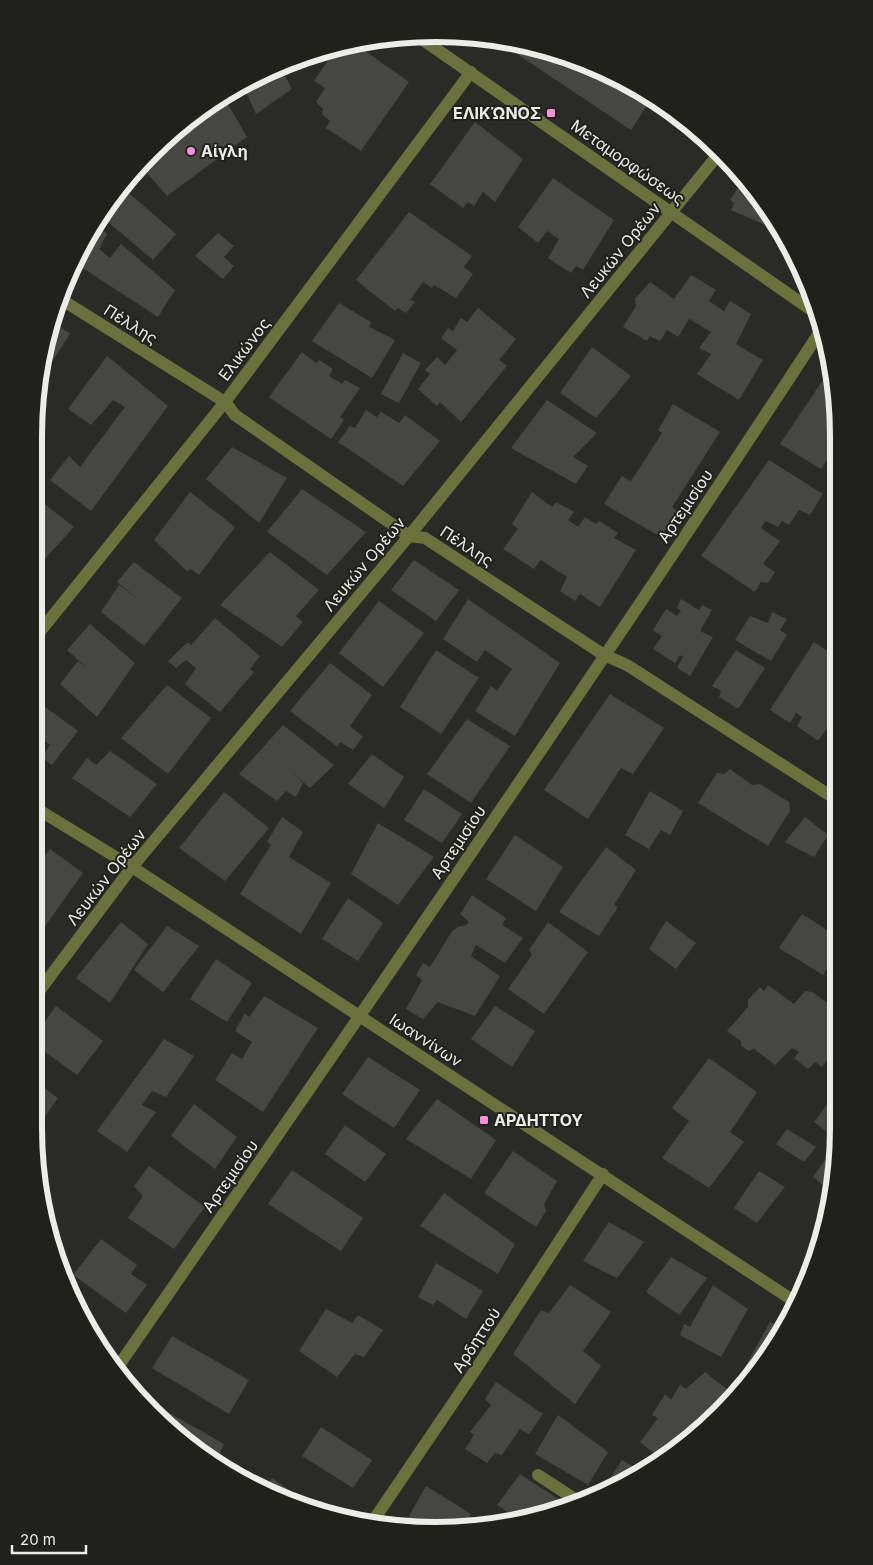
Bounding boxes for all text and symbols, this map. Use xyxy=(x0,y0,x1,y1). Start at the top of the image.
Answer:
place label: ΕΛΙΚΏΝΟΣ xyxy=(453,103,541,123)
marker: ΕΛΙΚΏΝΟΣ xyxy=(545,107,557,119)
street label: Μεταμορφώσεως xyxy=(567,115,689,209)
place label: Αίγλη xyxy=(201,141,248,161)
marker: Αίγλη xyxy=(185,145,197,157)
street label: Λευκών Ορέων xyxy=(575,198,665,302)
street label: Πέλλης xyxy=(100,300,162,348)
street label: Ελικώνος xyxy=(214,314,274,384)
street label: Αρτεμισίου xyxy=(653,466,717,546)
street label: Λευκών Ορέων xyxy=(319,513,409,615)
street label: Πέλλης xyxy=(437,521,497,571)
street label: Αρτεμισίου xyxy=(426,802,490,882)
street label: Λευκών Ορέων xyxy=(62,825,150,929)
street label: Ιωαννίνων xyxy=(386,1009,466,1071)
place label: ΑΡΔΗΤΤΟΥ xyxy=(494,1110,583,1130)
marker: ΑΡΔΗΤΤΟΥ xyxy=(478,1114,490,1126)
street label: Αρτεμισίου xyxy=(198,1136,262,1216)
street label: Αρδηττού xyxy=(448,1304,504,1376)
scale bar xyxy=(12,1522,86,1554)
text: 20 m xyxy=(20,1530,56,1549)

